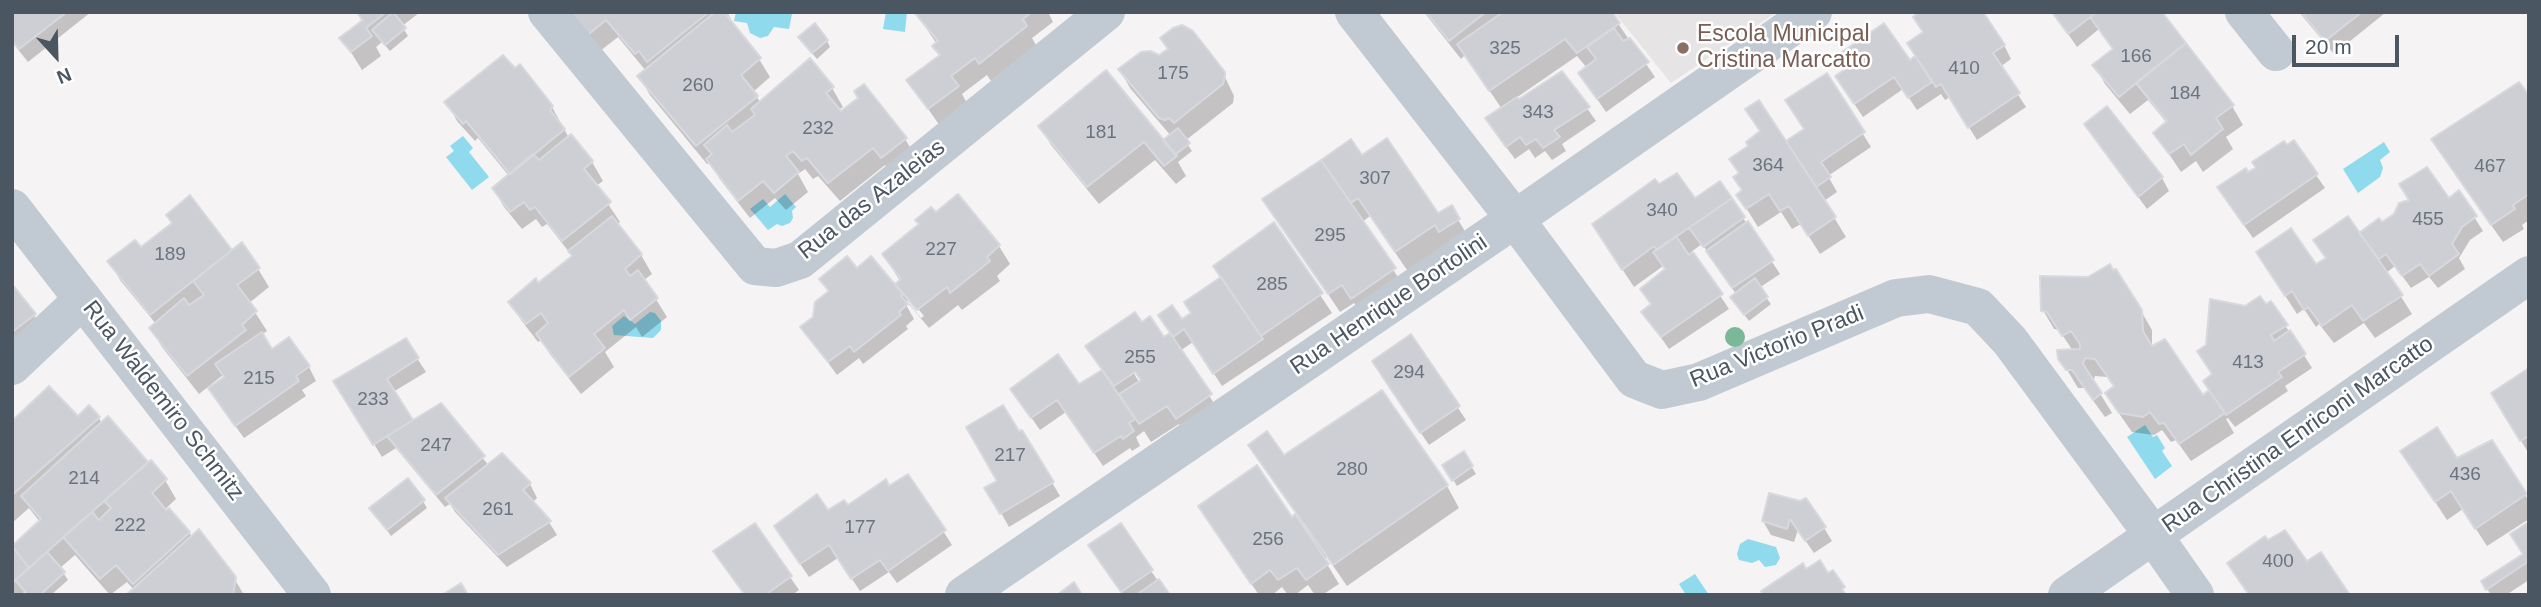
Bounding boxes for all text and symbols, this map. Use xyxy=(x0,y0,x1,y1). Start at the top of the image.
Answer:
north arrow xyxy=(21,21,91,91)
place label: Escola Municipal Cristina Marcatto xyxy=(1697,21,1871,75)
scale bar xyxy=(2296,21,2403,65)
text: 20 m xyxy=(2305,35,2352,58)
house number: 325 xyxy=(1489,38,1521,60)
marker: Escola Municipal Cristina Marcatto xyxy=(1675,40,1691,56)
house number: 166 xyxy=(2120,46,2152,68)
house number: 410 xyxy=(1948,58,1980,80)
house number: 175 xyxy=(1157,63,1189,85)
text: N xyxy=(54,64,74,88)
house number: 260 xyxy=(682,75,714,97)
house number: 184 xyxy=(2169,83,2201,105)
house number: 343 xyxy=(1522,102,1554,124)
house number: 232 xyxy=(802,118,834,140)
house number: 181 xyxy=(1085,122,1117,144)
street label: Rua das Azaleias xyxy=(793,134,951,266)
house number: 364 xyxy=(1752,155,1784,177)
house number: 467 xyxy=(2474,156,2506,178)
house number: 307 xyxy=(1359,168,1391,190)
house number: 340 xyxy=(1646,200,1678,222)
house number: 455 xyxy=(2412,209,2444,231)
house number: 295 xyxy=(1314,225,1346,247)
street label: Rua Henrique Bortolini xyxy=(1285,229,1493,381)
house number: 227 xyxy=(925,239,957,261)
house number: 189 xyxy=(154,244,186,266)
house number: 285 xyxy=(1256,274,1288,296)
street label: Rua Waldemiro Schmitz xyxy=(76,296,250,506)
street label: Rua Victorio Pradi xyxy=(1686,300,1868,394)
street label: Rua Christina Enriconi Marcatto xyxy=(2157,331,2439,539)
house number: 255 xyxy=(1124,347,1156,369)
house number: 413 xyxy=(2232,352,2264,374)
house number: 294 xyxy=(1393,362,1425,384)
house number: 215 xyxy=(243,368,275,390)
house number: 233 xyxy=(357,389,389,411)
house number: 247 xyxy=(420,435,452,457)
house number: 217 xyxy=(994,445,1026,467)
house number: 280 xyxy=(1336,459,1368,481)
house number: 436 xyxy=(2449,464,2481,486)
house number: 214 xyxy=(68,468,100,490)
house number: 261 xyxy=(482,499,514,521)
house number: 222 xyxy=(114,515,146,537)
house number: 177 xyxy=(844,517,876,539)
house number: 256 xyxy=(1252,529,1284,551)
house number: 400 xyxy=(2262,551,2294,573)

